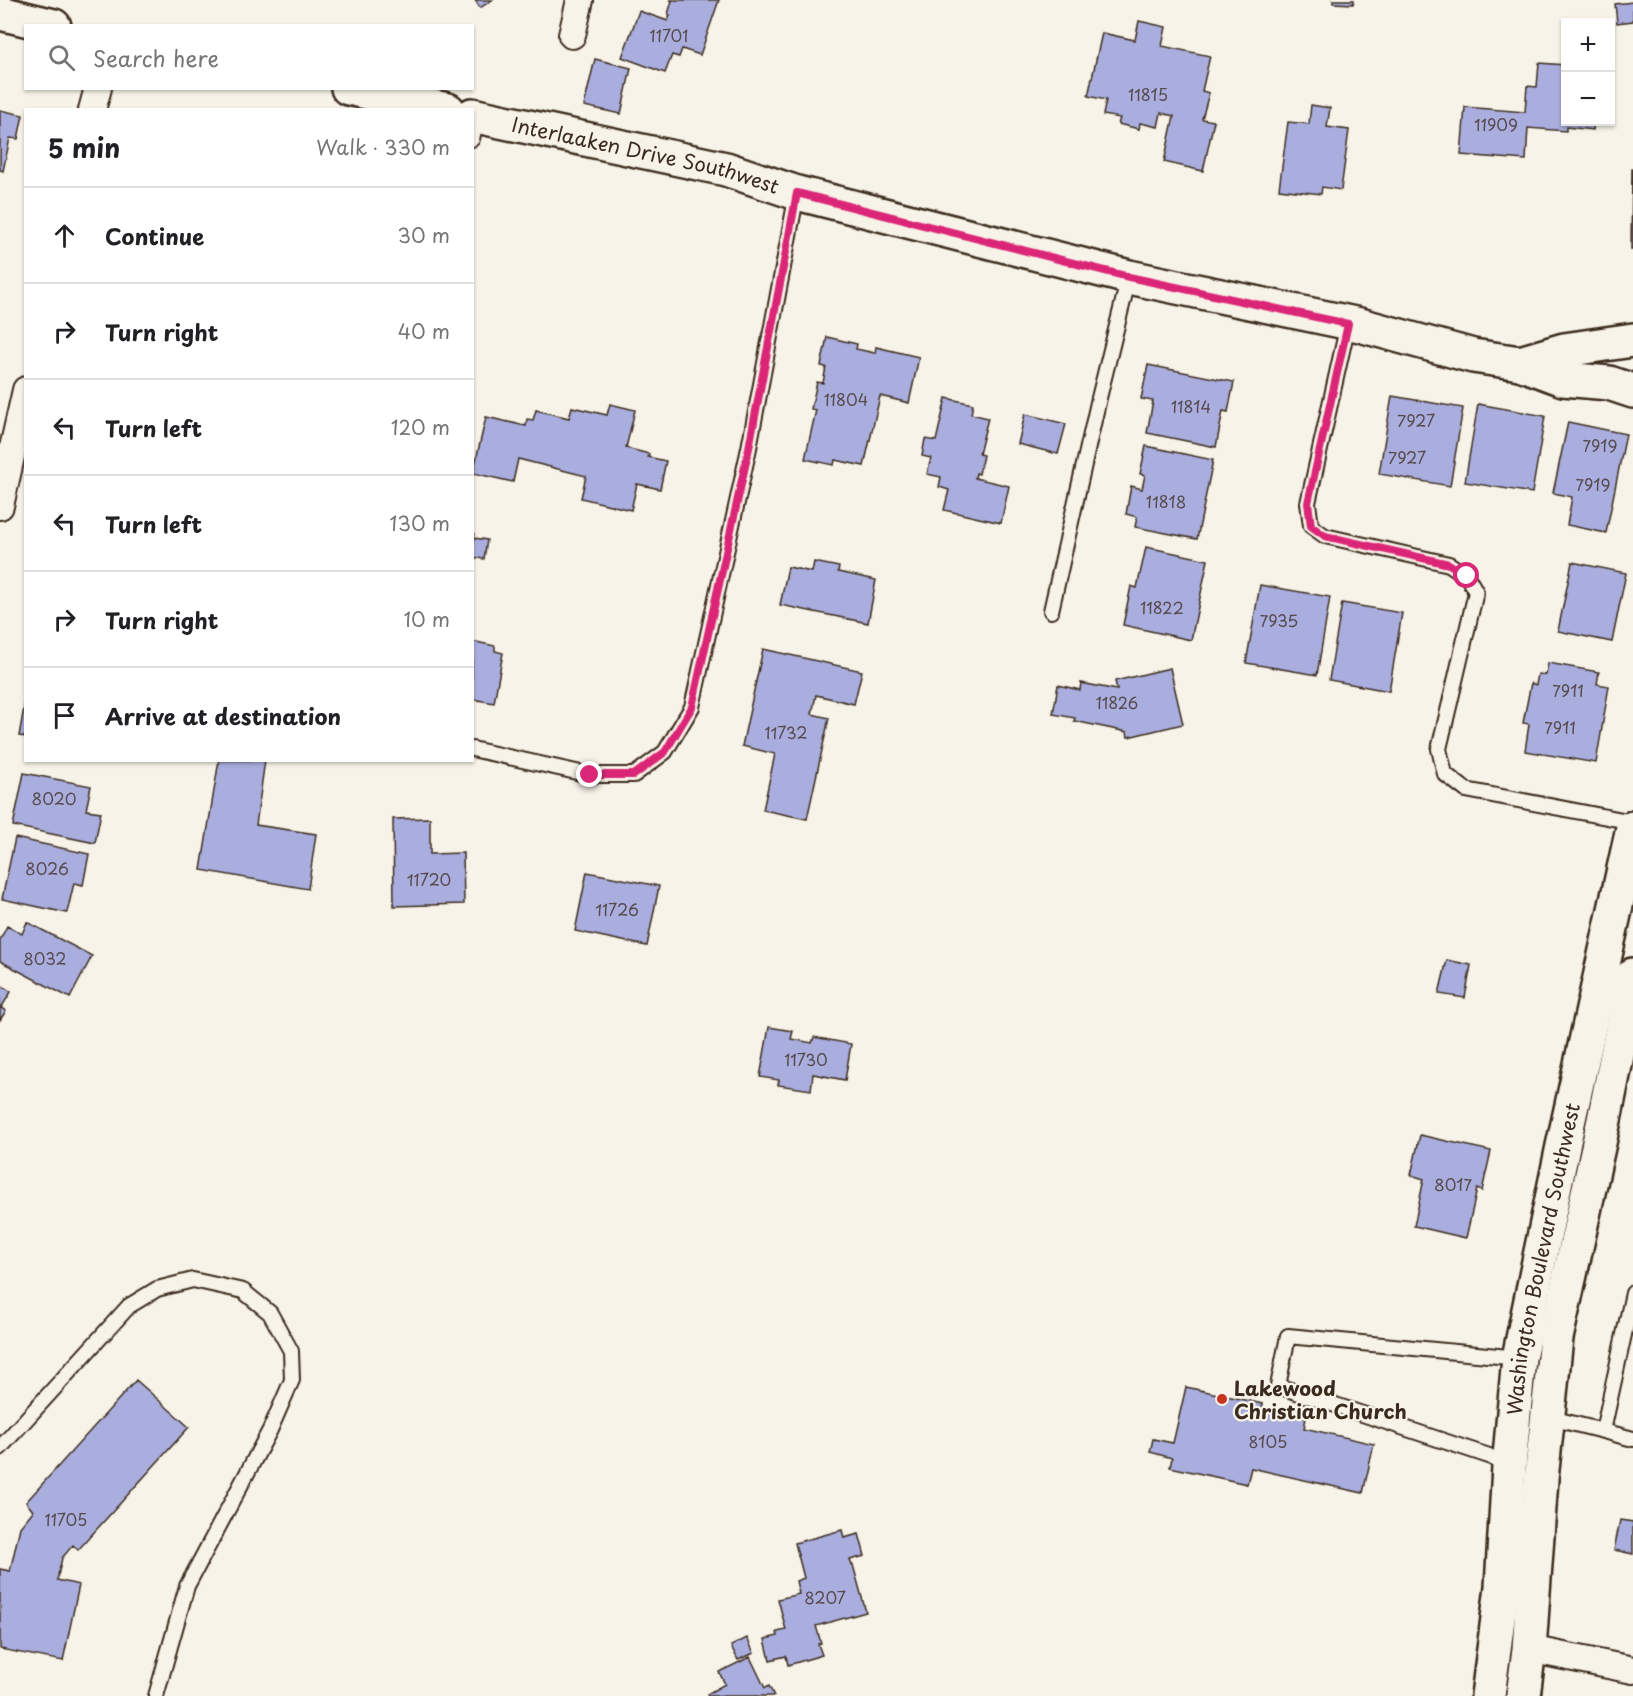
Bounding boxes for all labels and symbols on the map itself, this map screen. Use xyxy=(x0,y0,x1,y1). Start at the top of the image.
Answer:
house number: 11701 xyxy=(650,23,688,47)
house number: 11815 xyxy=(1128,82,1168,106)
street label: Interlaaken Drive Southwest xyxy=(509,109,783,201)
house number: 11909 xyxy=(1474,112,1518,136)
house number: 11804 xyxy=(824,387,868,411)
house number: 11814 xyxy=(1171,394,1211,418)
house number: 7927 xyxy=(1397,408,1435,432)
house number: 7919 xyxy=(1582,433,1618,457)
house number: 7927 xyxy=(1388,445,1426,469)
house number: 7919 xyxy=(1575,472,1611,496)
house number: 11818 xyxy=(1146,489,1186,513)
route start xyxy=(1453,562,1479,588)
house number: 11822 xyxy=(1140,595,1184,619)
house number: 7935 xyxy=(1260,608,1298,632)
house number: 7911 xyxy=(1552,678,1584,702)
house number: 11826 xyxy=(1096,690,1138,714)
house number: 7911 xyxy=(1544,715,1576,739)
house number: 11732 xyxy=(764,720,808,744)
route end xyxy=(576,761,602,787)
house number: 8020 xyxy=(32,786,76,810)
house number: 8026 xyxy=(25,856,69,880)
house number: 11720 xyxy=(407,867,451,891)
house number: 11726 xyxy=(595,897,639,921)
house number: 8032 xyxy=(23,946,67,970)
house number: 11730 xyxy=(784,1047,828,1071)
street label: Washington Boulevard Southwest xyxy=(1499,1100,1587,1417)
house number: 8017 xyxy=(1434,1172,1473,1196)
place label: Lakewood Christian Church xyxy=(1234,1373,1407,1426)
marker: Lakewood Christian Church xyxy=(1215,1392,1229,1406)
house number: 8105 xyxy=(1249,1429,1287,1453)
house number: 11705 xyxy=(45,1507,87,1531)
house number: 8207 xyxy=(804,1585,846,1609)

